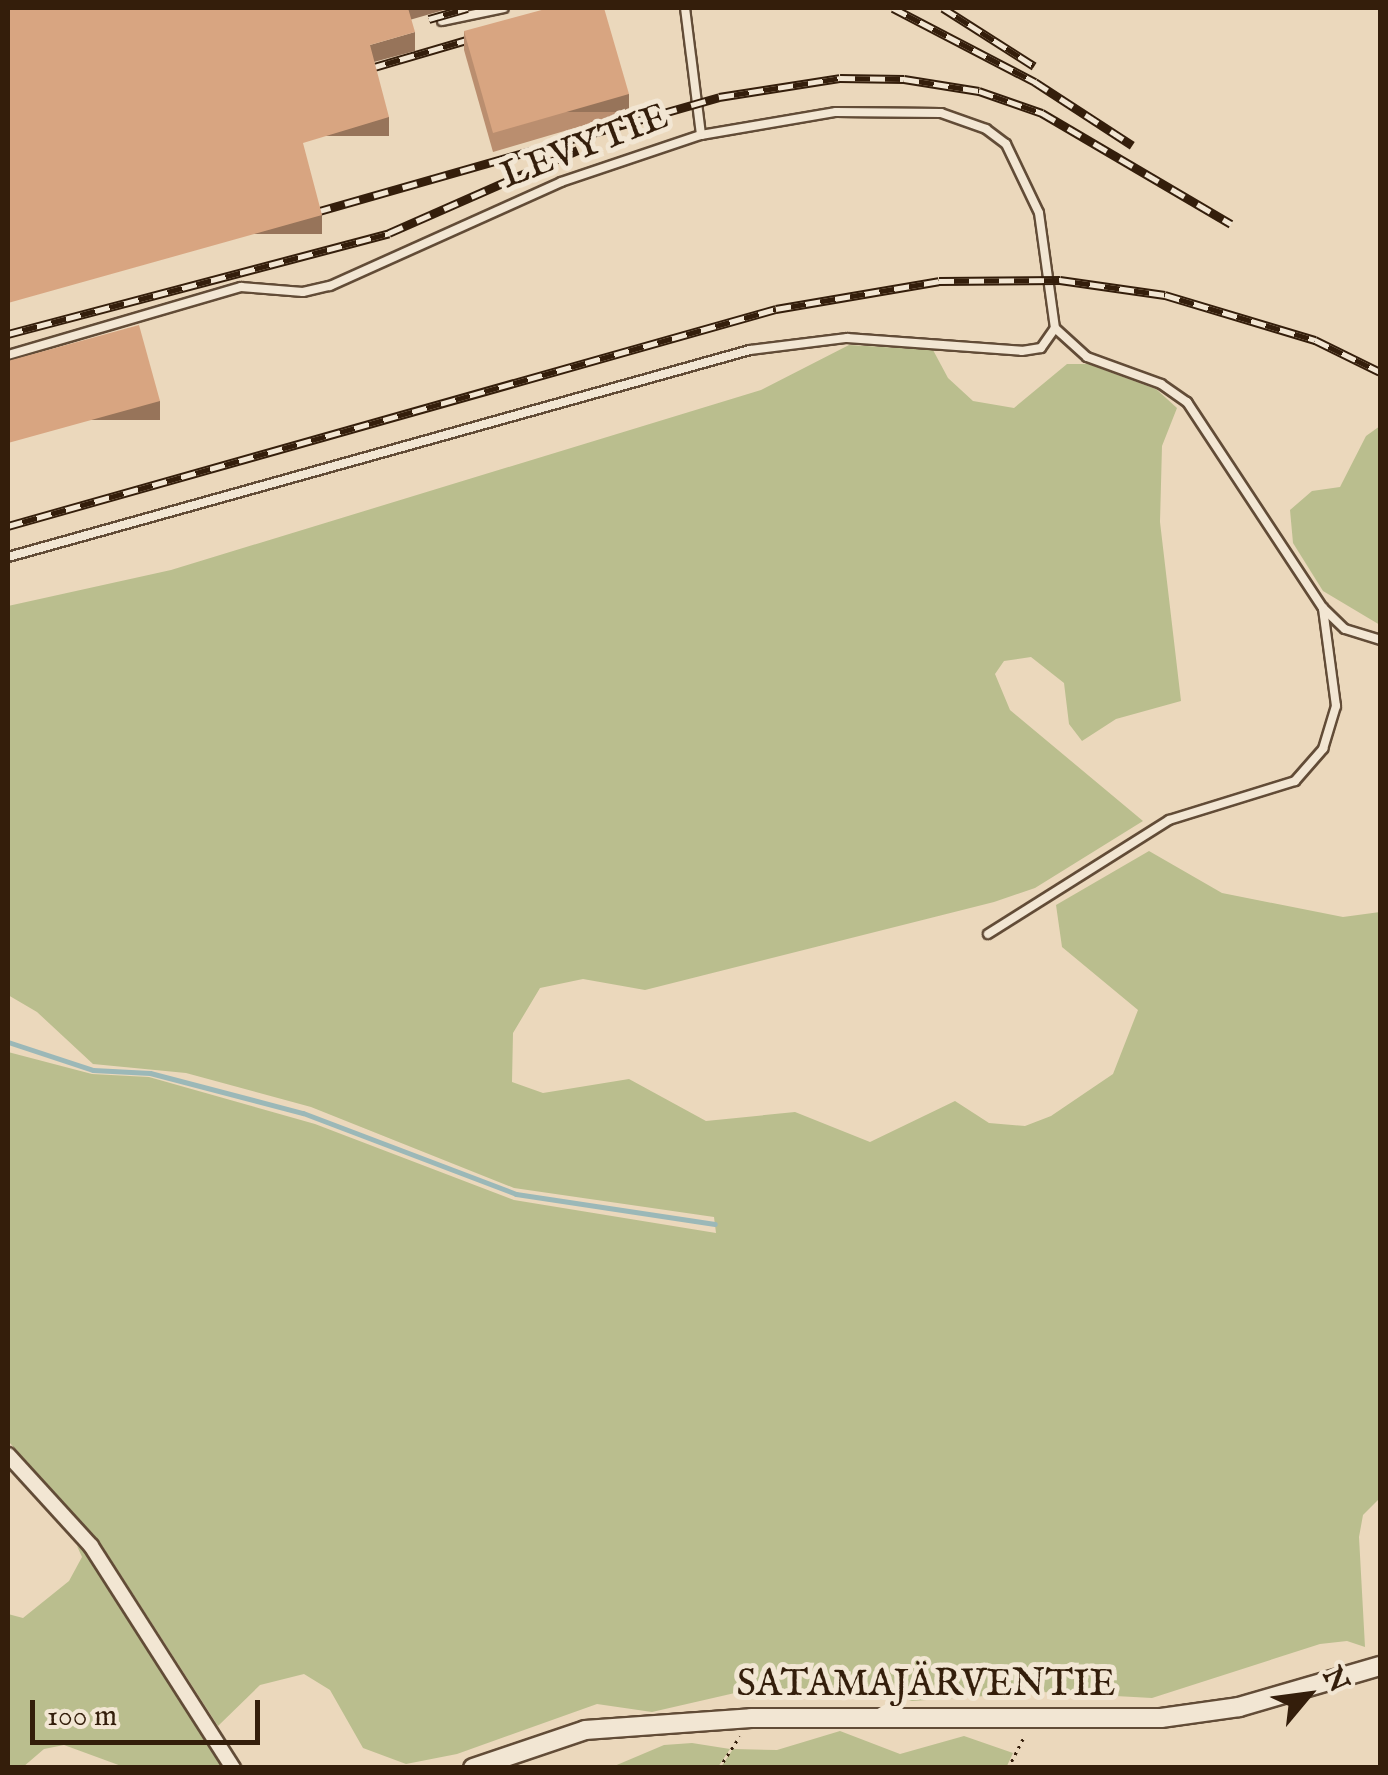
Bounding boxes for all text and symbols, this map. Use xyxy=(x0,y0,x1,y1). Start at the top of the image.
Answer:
street label: LEVYTIE xyxy=(495,95,675,201)
north arrow xyxy=(1258,1645,1358,1745)
text: N xyxy=(1313,1661,1356,1699)
street label: SATAMAJÄRVENTIE xyxy=(736,1663,1116,1709)
scale bar xyxy=(35,1680,265,1742)
text: 100 m xyxy=(47,1698,117,1736)

